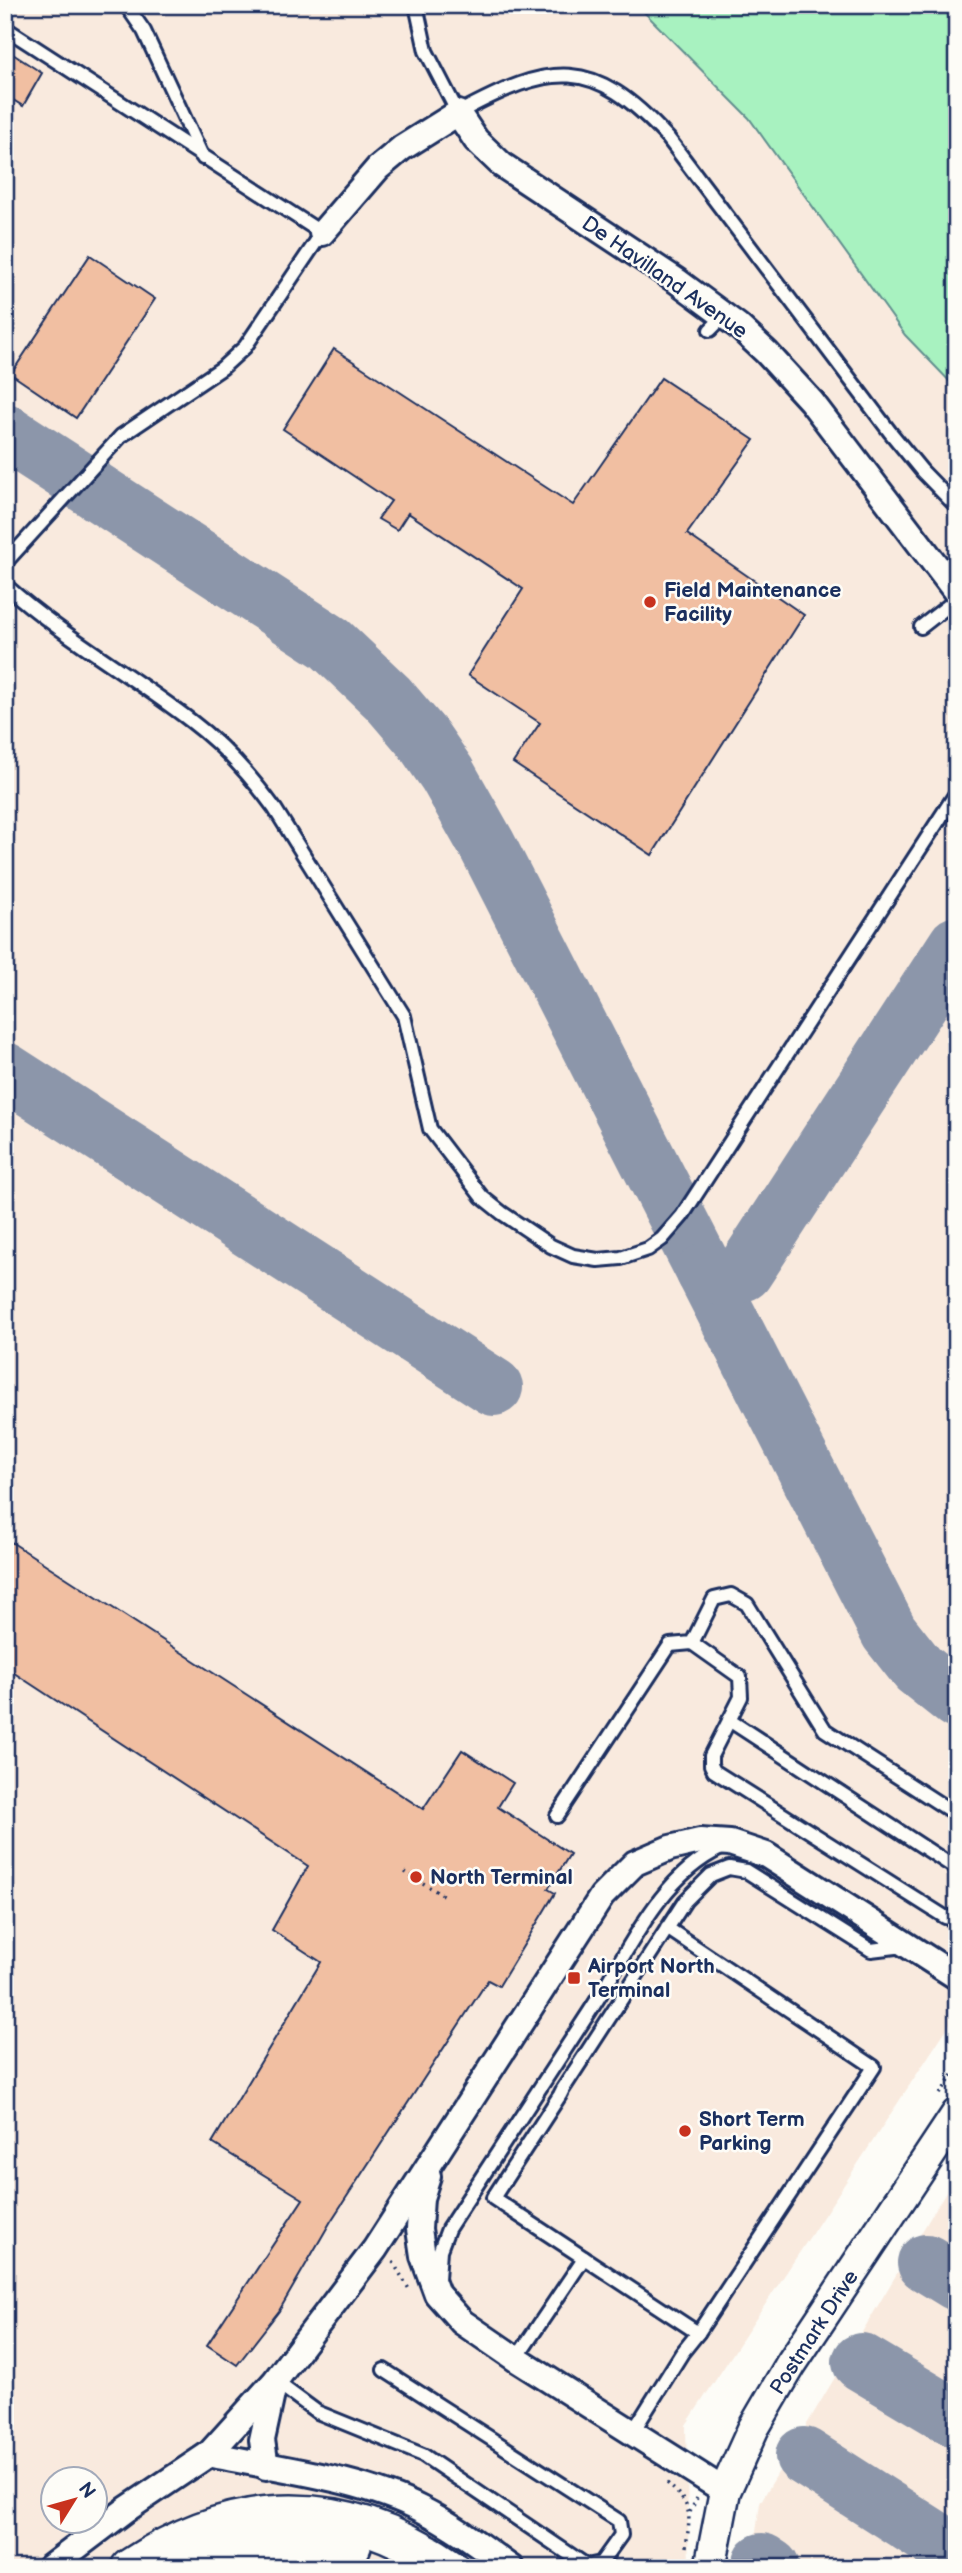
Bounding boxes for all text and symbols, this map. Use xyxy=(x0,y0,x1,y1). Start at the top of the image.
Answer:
street label: De Havilland Avenue xyxy=(577,211,752,344)
place label: Field Maintenance Facility xyxy=(664,578,841,627)
marker: Field Maintenance Facility xyxy=(642,594,658,610)
place label: North Terminal xyxy=(430,1865,573,1890)
marker: North Terminal xyxy=(408,1869,424,1885)
place label: Airport North Terminal xyxy=(587,1954,715,2003)
marker: Airport North Terminal xyxy=(566,1970,582,1986)
place label: Short Term Parking xyxy=(699,2107,805,2156)
marker: Short Term Parking xyxy=(677,2123,693,2139)
street label: Postmark Drive xyxy=(765,2265,864,2399)
north arrow xyxy=(38,2464,108,2534)
text: N xyxy=(73,2478,100,2503)

